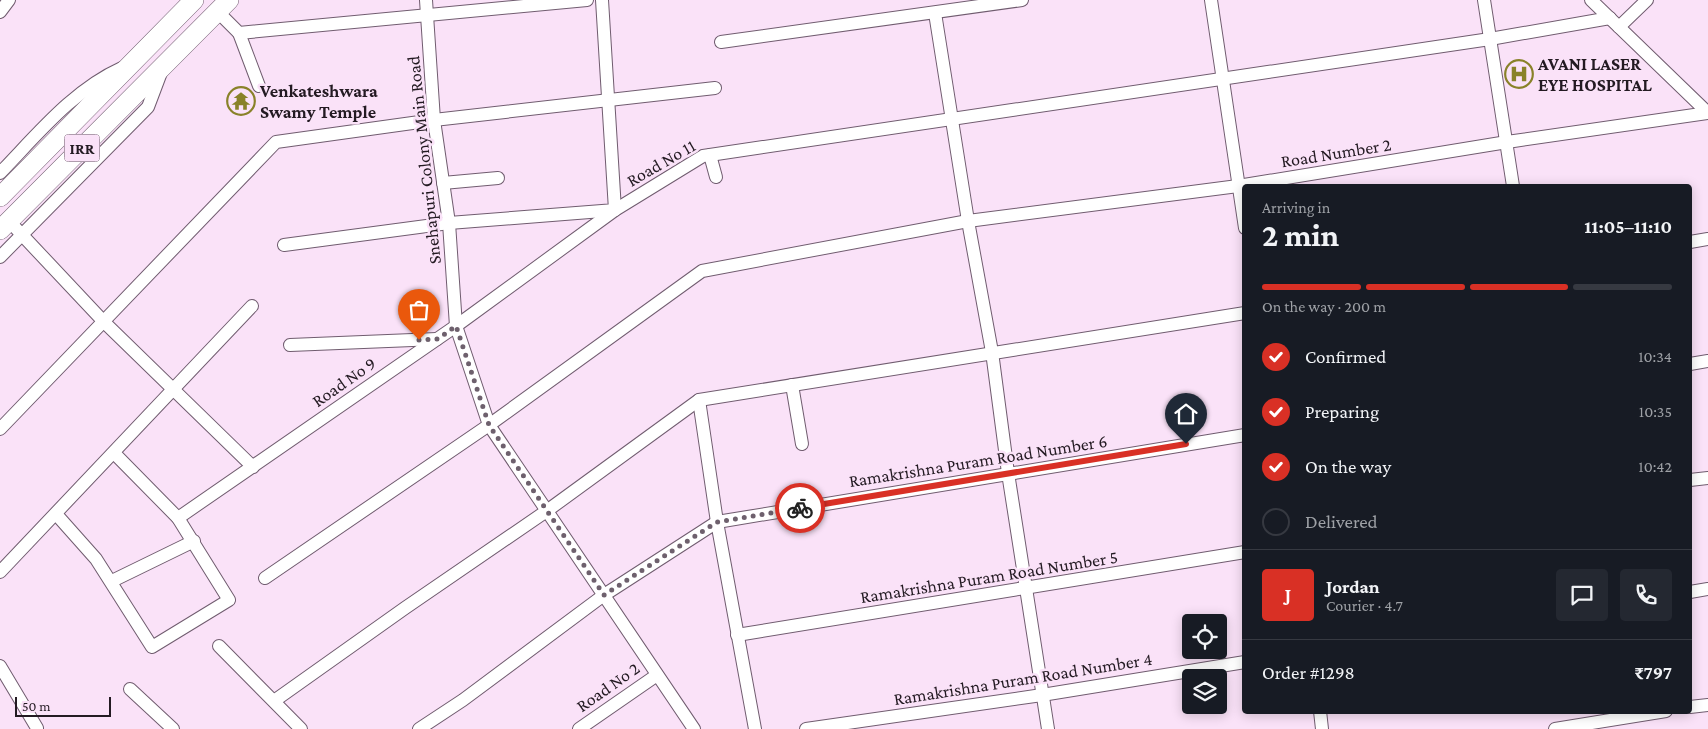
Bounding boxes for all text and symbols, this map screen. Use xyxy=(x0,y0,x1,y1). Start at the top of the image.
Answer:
street label: Snehapuri Colony Main Road xyxy=(403,54,445,265)
place label: AVANI LASER EYE HOSPITAL xyxy=(1537,54,1652,95)
hospital icon: AVANI LASER EYE HOSPITAL xyxy=(1504,59,1534,89)
place label: Venkateshwara Swamy Temple xyxy=(259,81,378,122)
temple icon: Venkateshwara Swamy Temple xyxy=(226,86,256,116)
road number: IRR xyxy=(64,134,100,162)
street label: Road Number 2 xyxy=(1280,134,1392,172)
street label: Road No 11 xyxy=(623,135,699,191)
text: Arriving in xyxy=(1262,199,1330,216)
text: 11:05–11:10 xyxy=(1584,216,1672,237)
text: 2 min xyxy=(1262,217,1339,253)
pin xyxy=(398,289,440,340)
icon: bag xyxy=(405,296,433,324)
text: On the way · 200 m xyxy=(1262,298,1386,315)
icon: check xyxy=(1262,343,1290,371)
text: Confirmed xyxy=(1305,346,1386,367)
text: 10:34 xyxy=(1638,348,1672,365)
street label: Road No 9 xyxy=(308,353,380,411)
pin xyxy=(1165,393,1207,444)
icon: check xyxy=(1262,398,1290,426)
icon: home xyxy=(1172,400,1200,428)
text: Preparing xyxy=(1305,401,1379,422)
text: 10:35 xyxy=(1639,403,1672,420)
street label: Ramakrishna Puram Road Number 6 xyxy=(847,431,1109,491)
icon: check xyxy=(1262,453,1290,481)
text: On the way xyxy=(1305,456,1391,477)
text: 10:42 xyxy=(1638,458,1672,475)
courier xyxy=(775,483,825,533)
icon: bike xyxy=(786,494,814,522)
text: Delivered xyxy=(1305,511,1378,532)
street label: Ramakrishna Puram Road Number 5 xyxy=(859,547,1119,607)
button: chat xyxy=(1556,569,1608,621)
button: phone xyxy=(1620,569,1672,621)
text: Jordan xyxy=(1326,576,1380,597)
text: J xyxy=(1285,584,1291,605)
text: Courier · 4.7 xyxy=(1326,597,1403,614)
map controls xyxy=(1182,614,1227,714)
button: locate xyxy=(1182,614,1227,659)
street label: Ramakrishna Puram Road Number 4 xyxy=(892,649,1154,709)
street label: Road No 2 xyxy=(573,658,643,716)
text: Order #1298 xyxy=(1262,662,1355,683)
text: ₹797 xyxy=(1634,662,1672,683)
button: layers xyxy=(1182,669,1227,714)
scale bar xyxy=(15,694,111,717)
text: 50 m xyxy=(22,698,50,714)

